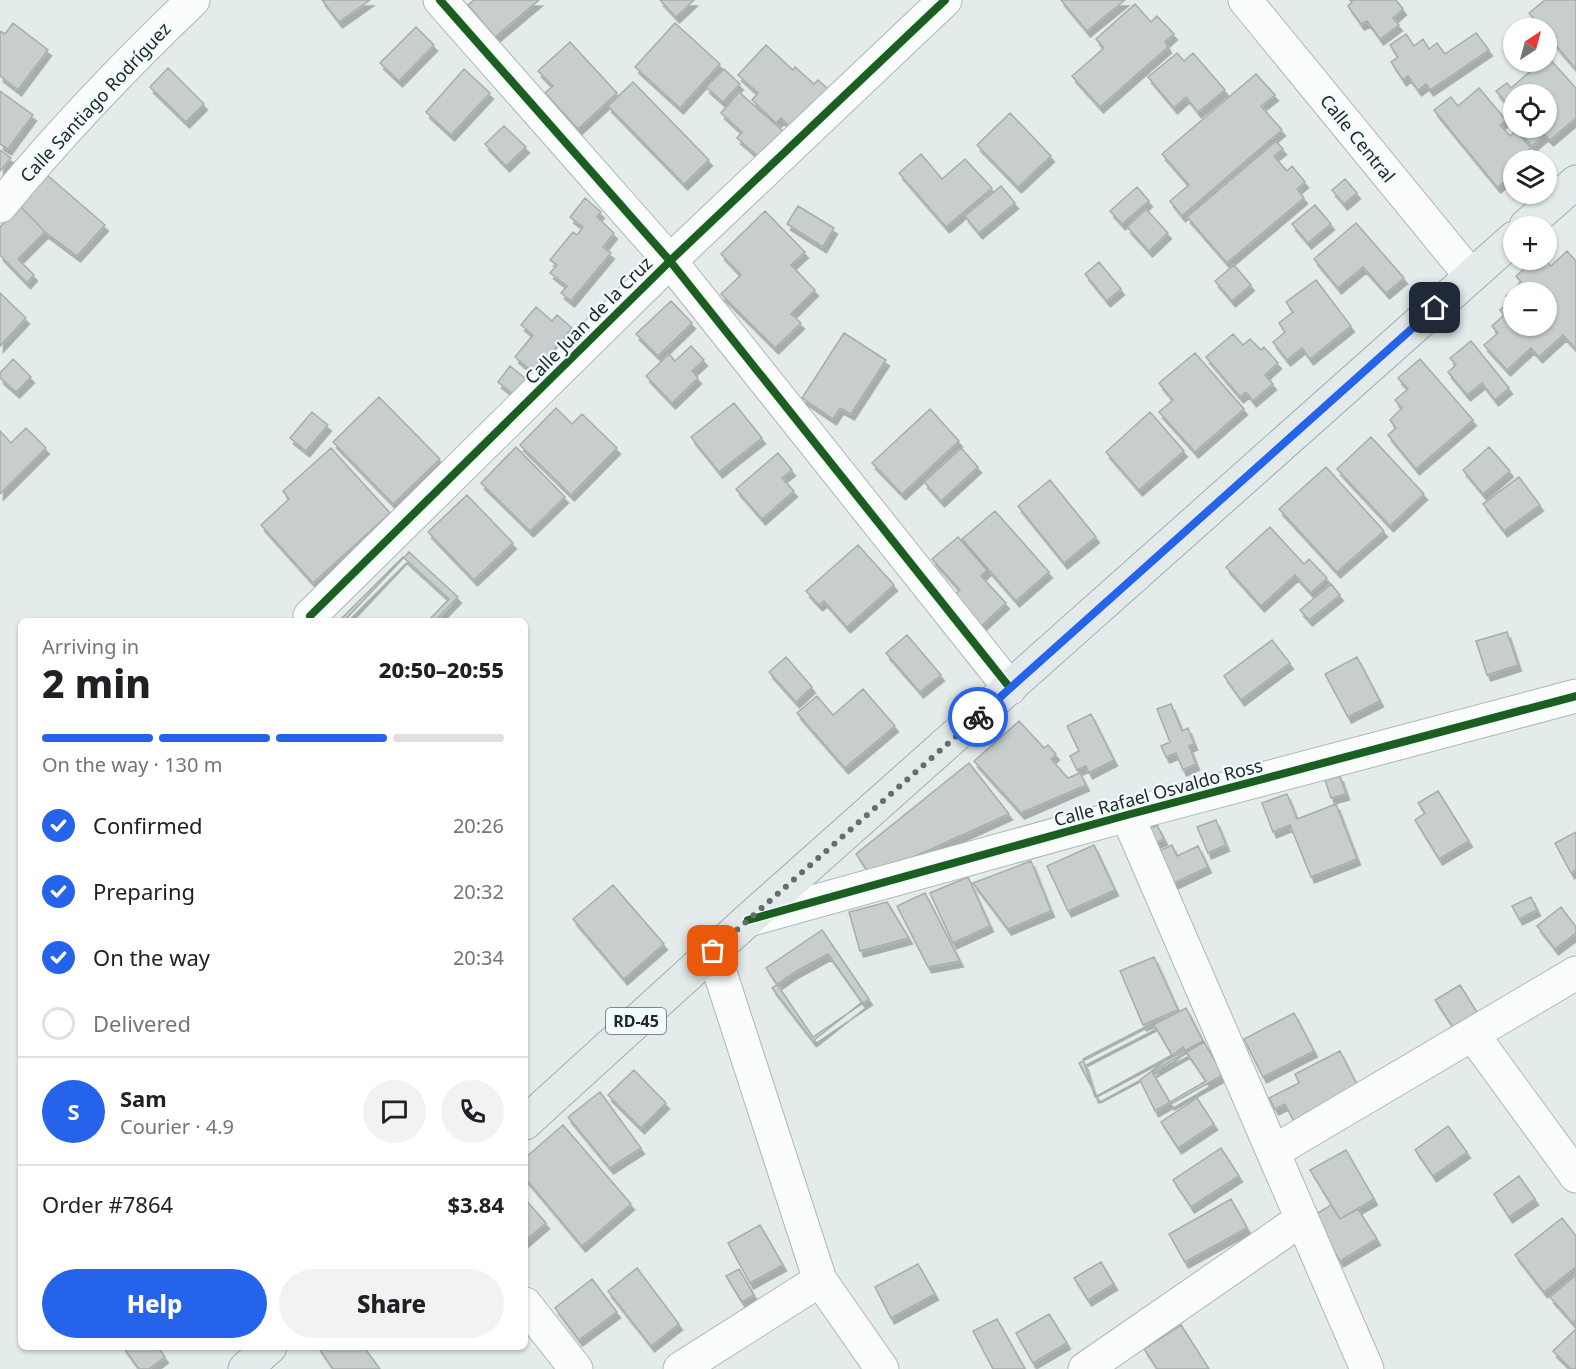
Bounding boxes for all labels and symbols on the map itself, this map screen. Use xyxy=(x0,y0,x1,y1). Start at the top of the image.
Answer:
street label: Calle Santiago Rodríguez xyxy=(14,17,176,187)
north arrow xyxy=(1503,18,1557,72)
street label: Calle Central xyxy=(1315,89,1401,187)
street label: Calle Juan de la Cruz xyxy=(519,251,657,389)
pin xyxy=(1409,282,1460,333)
courier xyxy=(948,687,1008,747)
street label: Calle Rafael Osvaldo Ross xyxy=(1051,753,1265,831)
pin xyxy=(687,925,738,976)
road number: RD-45 xyxy=(606,1008,666,1034)

